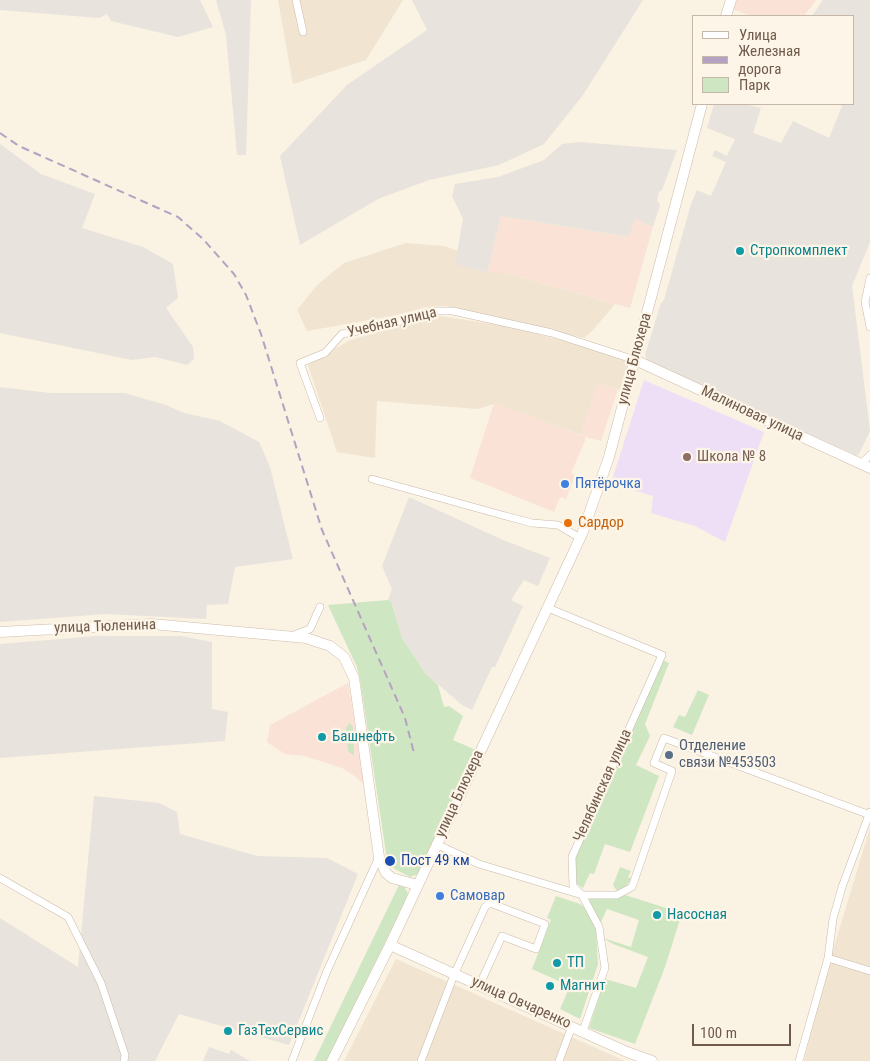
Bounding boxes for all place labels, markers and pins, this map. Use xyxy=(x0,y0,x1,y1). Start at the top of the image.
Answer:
place label: Стропкомплект xyxy=(750,242,848,260)
marker: Стропкомплект xyxy=(734,245,746,257)
place label: Школа № 8 xyxy=(697,448,766,466)
marker: Школа № 8 xyxy=(681,451,693,463)
place label: Пятёрочка xyxy=(575,475,641,493)
marker: Пятёрочка xyxy=(559,478,571,490)
place label: Сардор xyxy=(578,514,624,532)
marker: Сардор xyxy=(562,517,574,529)
place label: Башнефть xyxy=(332,728,395,746)
marker: Башнефть xyxy=(316,731,328,743)
place label: Отделение связи №453503 xyxy=(679,737,776,772)
marker: Отделение связи №453503 xyxy=(663,749,675,761)
place label: Пост 49 км xyxy=(401,852,470,870)
marker: Пост 49 км xyxy=(383,854,397,868)
place label: Самовар xyxy=(450,887,505,905)
marker: Самовар xyxy=(434,890,446,902)
place label: Насосная xyxy=(667,906,727,924)
marker: Насосная xyxy=(651,909,663,921)
place label: ТП xyxy=(567,954,584,972)
marker: ТП xyxy=(551,957,563,969)
place label: Магнит xyxy=(560,977,606,995)
marker: Магнит xyxy=(544,980,556,992)
place label: ГазТехСервис xyxy=(238,1022,323,1040)
marker: ГазТехСервис xyxy=(222,1025,234,1037)

